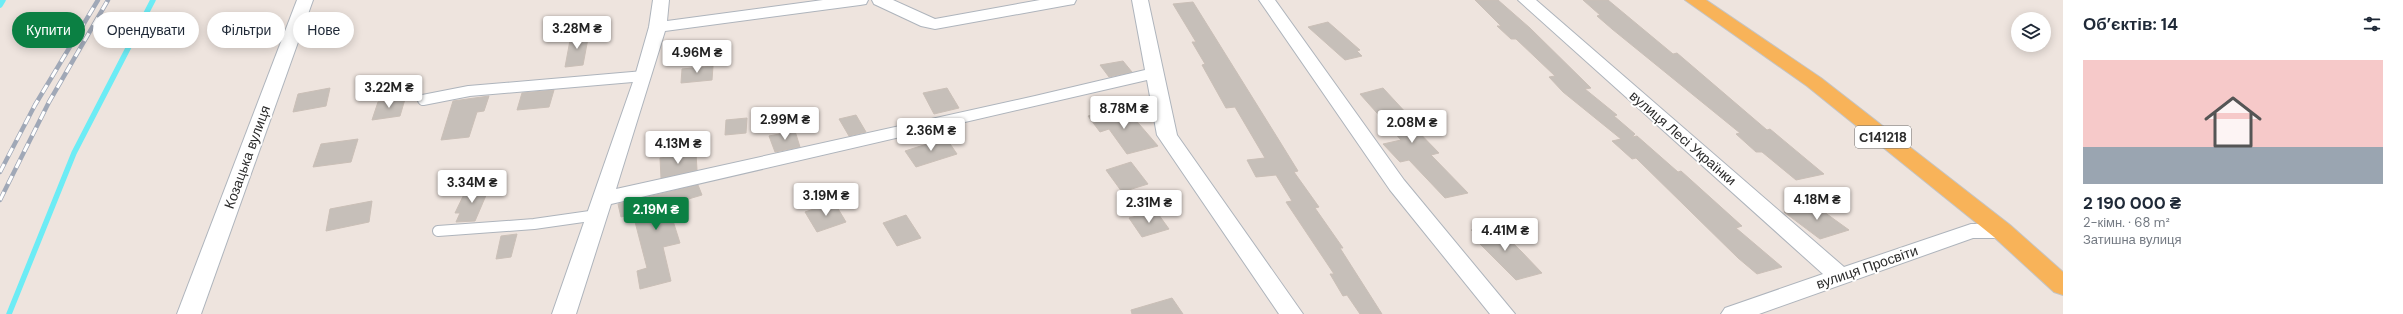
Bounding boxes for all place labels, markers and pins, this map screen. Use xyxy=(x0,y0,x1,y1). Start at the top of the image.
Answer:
pin: 3.28M ₴ xyxy=(540,16,614,50)
pin: 4.96M ₴ xyxy=(660,40,734,74)
pin: 3.22M ₴ xyxy=(352,75,426,109)
pin: 8.78M ₴ xyxy=(1087,96,1161,130)
pin: 2.99M ₴ xyxy=(748,107,822,141)
pin: 2.08M ₴ xyxy=(1375,110,1449,144)
pin: 2.36M ₴ xyxy=(894,118,968,152)
pin: 4.13M ₴ xyxy=(641,131,715,165)
pin: 3.34M ₴ xyxy=(435,170,509,204)
pin: 3.19M ₴ xyxy=(789,183,863,217)
pin: 4.18M ₴ xyxy=(1780,187,1854,221)
pin: 2.31M ₴ xyxy=(1112,190,1186,224)
pin: 2.19M ₴ xyxy=(619,197,693,231)
pin: 4.41M ₴ xyxy=(1468,218,1542,252)

